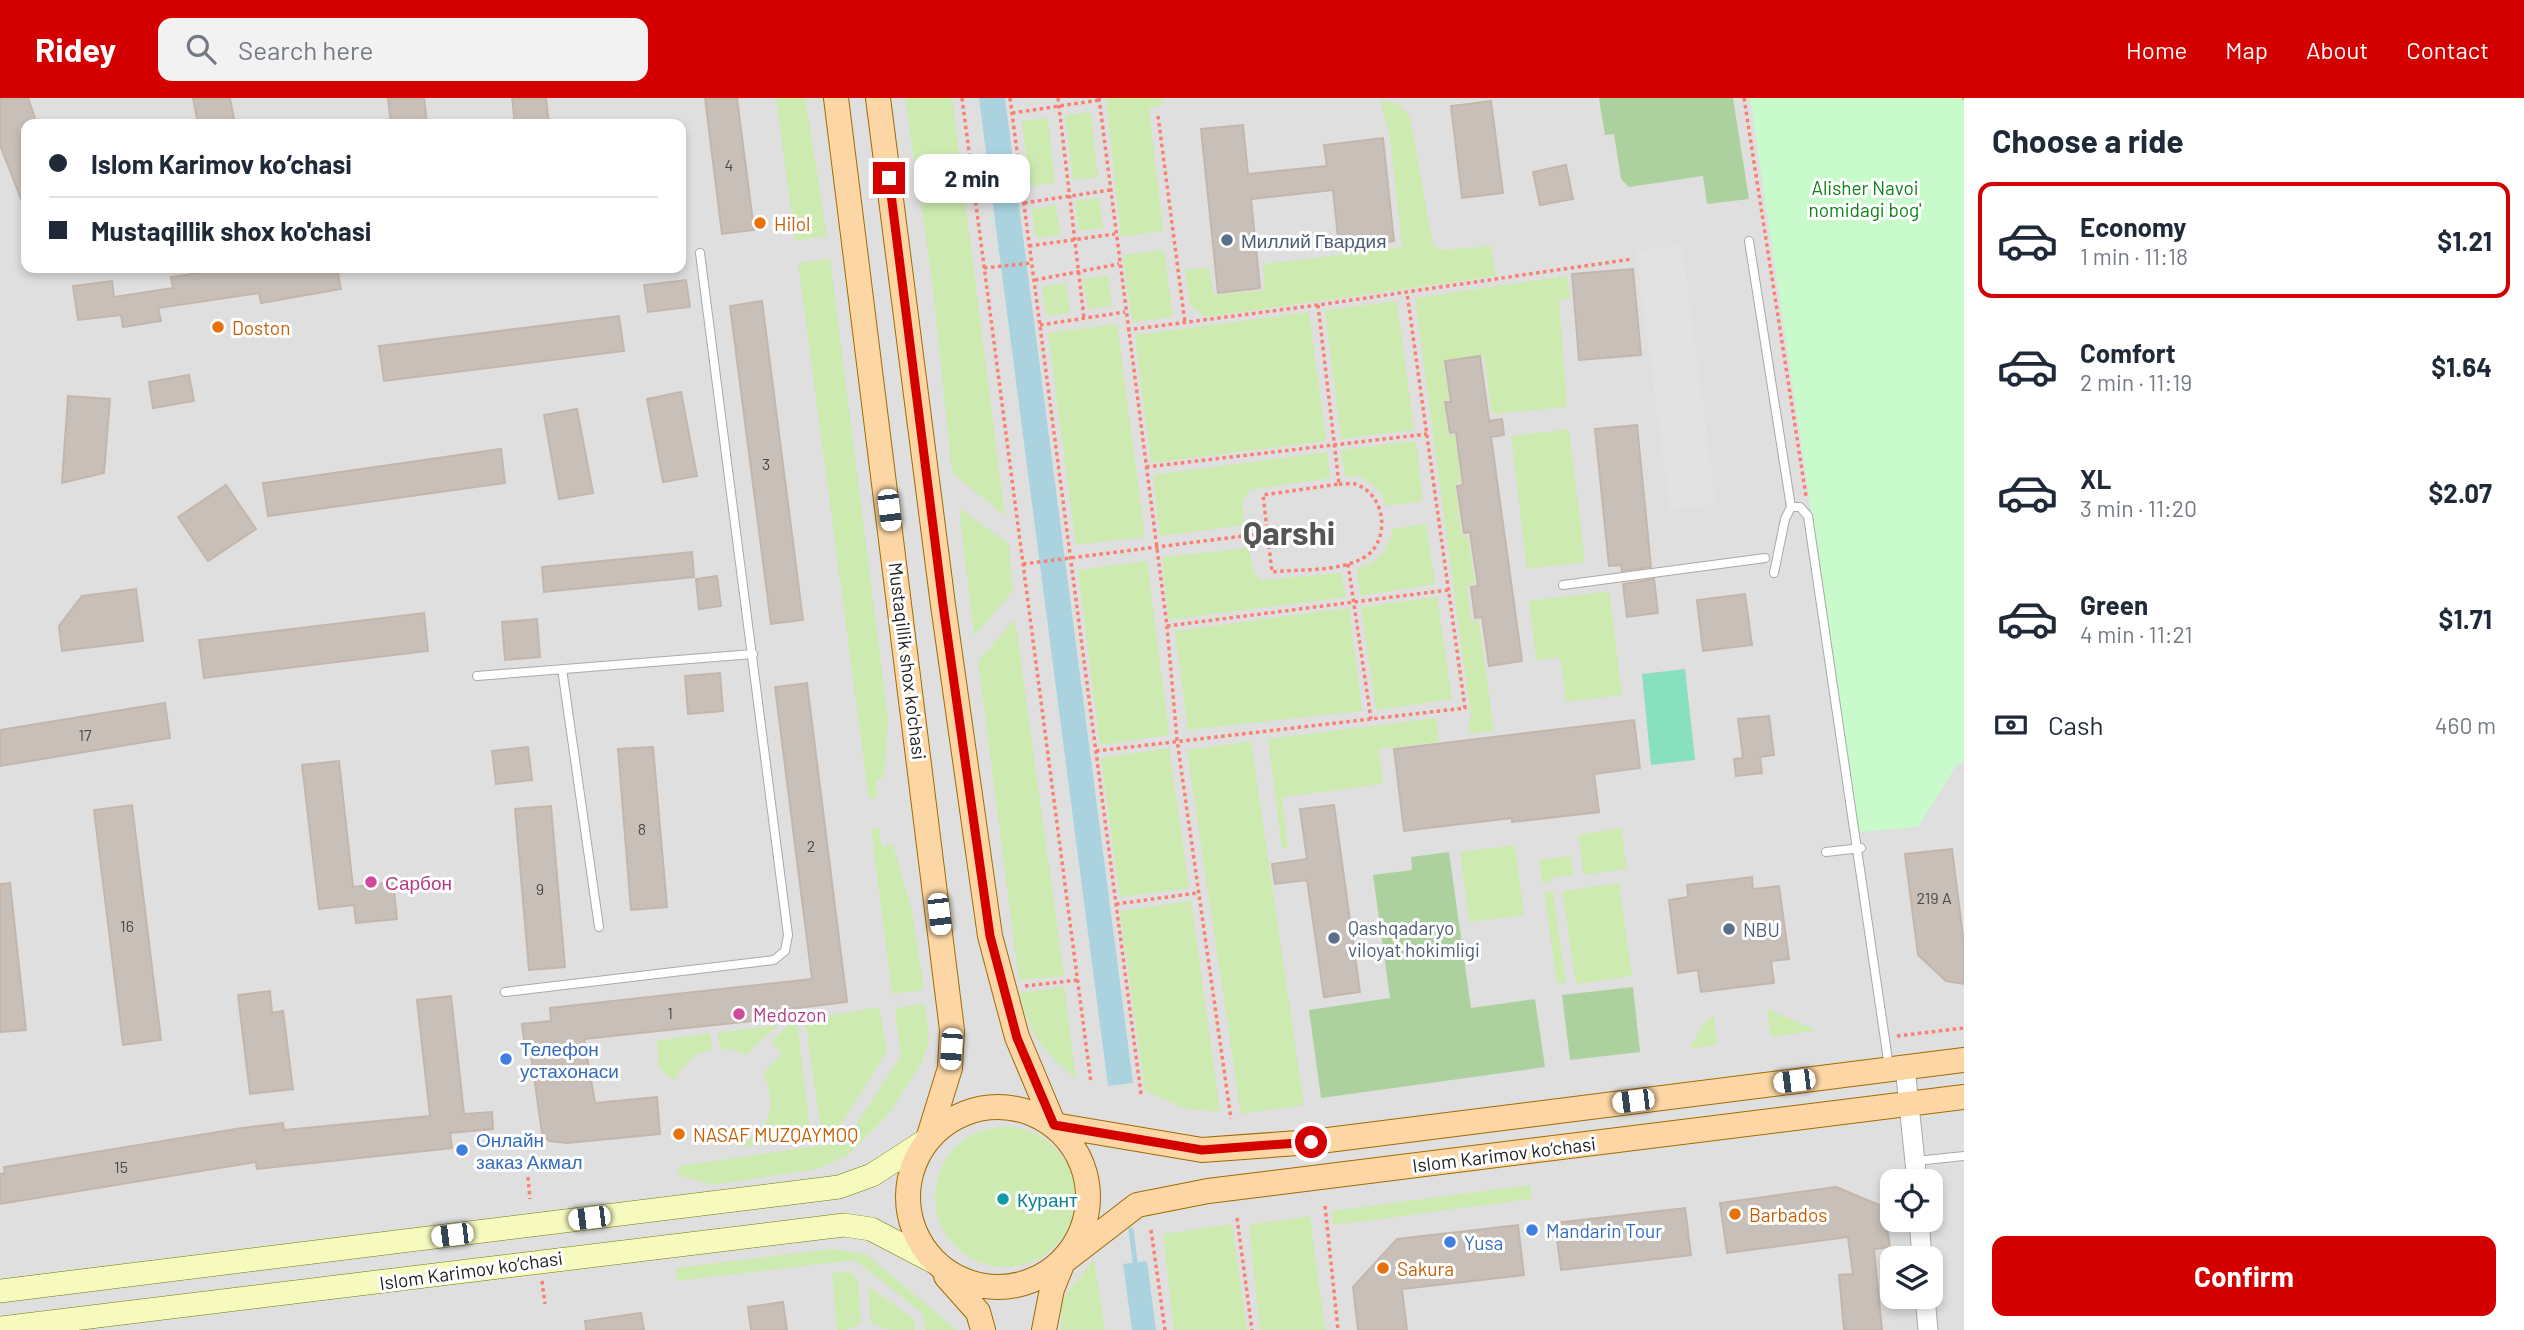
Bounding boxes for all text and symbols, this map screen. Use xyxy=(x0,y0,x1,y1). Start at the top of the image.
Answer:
search box xyxy=(158,18,648,81)
text: Ridey xyxy=(35,29,116,69)
icon: search xyxy=(182,30,220,68)
text: Search here xyxy=(238,34,373,65)
text: Home xyxy=(2126,35,2187,64)
text: Map xyxy=(2225,35,2268,64)
text: About xyxy=(2306,35,2368,64)
text: Contact xyxy=(2406,35,2489,64)
text: Choose a ride xyxy=(1992,121,2184,159)
text: Islom Karimov ko‘chasi xyxy=(91,148,352,179)
callout: 2 min xyxy=(914,154,1029,202)
house number: 4 xyxy=(725,155,733,174)
route end xyxy=(873,162,905,194)
text: 2 min xyxy=(944,164,1000,192)
park label: Alisher Navoi nomidagi bog' xyxy=(1809,176,1921,221)
icon: car xyxy=(1996,209,2059,272)
text: Economy xyxy=(2080,211,2186,242)
place label: Hilol xyxy=(774,212,810,235)
text: Mustaqillik shox ko'chasi xyxy=(91,215,371,246)
marker: Hilol xyxy=(752,215,768,231)
text: $1.21 xyxy=(2437,225,2492,256)
place label: Миллий Гвардия xyxy=(1241,229,1386,252)
marker: Миллий Гвардия xyxy=(1219,232,1235,248)
text: 1 min · 11:18 xyxy=(2080,242,2188,270)
place label: Doston xyxy=(232,316,290,339)
marker: Doston xyxy=(210,319,226,335)
icon: car xyxy=(1996,335,2059,398)
text: Comfort xyxy=(2080,337,2176,368)
text: $1.64 xyxy=(2431,351,2492,382)
text: 2 min · 11:19 xyxy=(2080,368,2192,396)
house number: 3 xyxy=(762,454,770,473)
icon: car xyxy=(1996,461,2059,524)
text: XL xyxy=(2080,463,2111,494)
text: $2.07 xyxy=(2429,477,2492,508)
car xyxy=(877,488,902,532)
text: 3 min · 11:20 xyxy=(2080,494,2197,522)
district label: Qarshi xyxy=(1243,512,1335,552)
street label: Mustaqillik shox ko'chasi xyxy=(884,561,932,761)
icon: car xyxy=(1996,587,2059,650)
text: Green xyxy=(2080,589,2148,620)
text: $1.71 xyxy=(2439,603,2492,634)
text: 4 min · 11:21 xyxy=(2080,620,2193,648)
icon: cash xyxy=(1992,706,2030,744)
text: Cash xyxy=(2048,709,2103,740)
text: 460 m xyxy=(2435,711,2496,739)
house number: 17 xyxy=(78,725,92,744)
house number: 8 xyxy=(638,819,646,838)
house number: 2 xyxy=(807,836,815,855)
place label: Сарбон xyxy=(385,871,452,894)
marker: Сарбон xyxy=(363,874,379,890)
house number: 9 xyxy=(536,879,544,898)
house number: 219 A xyxy=(1916,888,1952,907)
car xyxy=(927,892,952,936)
house number: 16 xyxy=(120,916,134,935)
place label: Qashqadaryo viloyat hokimligi xyxy=(1348,916,1480,961)
place label: NBU xyxy=(1743,918,1780,941)
marker: NBU xyxy=(1721,921,1737,937)
marker: Qashqadaryo viloyat hokimligi xyxy=(1326,930,1342,946)
house number: 1 xyxy=(667,1003,673,1022)
place label: Medozon xyxy=(753,1003,827,1026)
marker: Medozon xyxy=(731,1006,747,1022)
car xyxy=(940,1027,963,1071)
place label: Телефон устахонаси xyxy=(520,1037,619,1082)
marker: Телефон устахонаси xyxy=(498,1051,514,1067)
car xyxy=(1772,1068,1817,1094)
car xyxy=(1611,1088,1656,1114)
place label: NASAF MUZQAYMOQ xyxy=(693,1123,858,1146)
marker: NASAF MUZQAYMOQ xyxy=(671,1126,687,1142)
route start xyxy=(1295,1126,1327,1158)
place label: Онлайн заказ Акмал xyxy=(476,1128,583,1173)
street label: Islom Karimov ko‘chasi xyxy=(1411,1131,1597,1177)
marker: Онлайн заказ Акмал xyxy=(454,1142,470,1158)
house number: 15 xyxy=(114,1157,128,1176)
map controls xyxy=(1880,1169,1943,1309)
button: locate xyxy=(1880,1169,1943,1232)
place label: Курант xyxy=(1017,1188,1078,1211)
marker: Курант xyxy=(995,1191,1011,1207)
place label: Barbados xyxy=(1749,1203,1827,1226)
car xyxy=(567,1205,612,1231)
marker: Barbados xyxy=(1727,1206,1743,1222)
place label: Mandarin Tour xyxy=(1546,1219,1662,1242)
car xyxy=(430,1222,475,1248)
marker: Mandarin Tour xyxy=(1524,1222,1540,1238)
place label: Yusa xyxy=(1464,1231,1503,1254)
marker: Yusa xyxy=(1442,1234,1458,1250)
button: Confirm xyxy=(1992,1236,2496,1316)
street label: Islom Karimov ko‘chasi xyxy=(378,1246,564,1294)
button: layers xyxy=(1880,1246,1943,1309)
place label: Sakura xyxy=(1397,1257,1454,1280)
marker: Sakura xyxy=(1375,1260,1391,1276)

